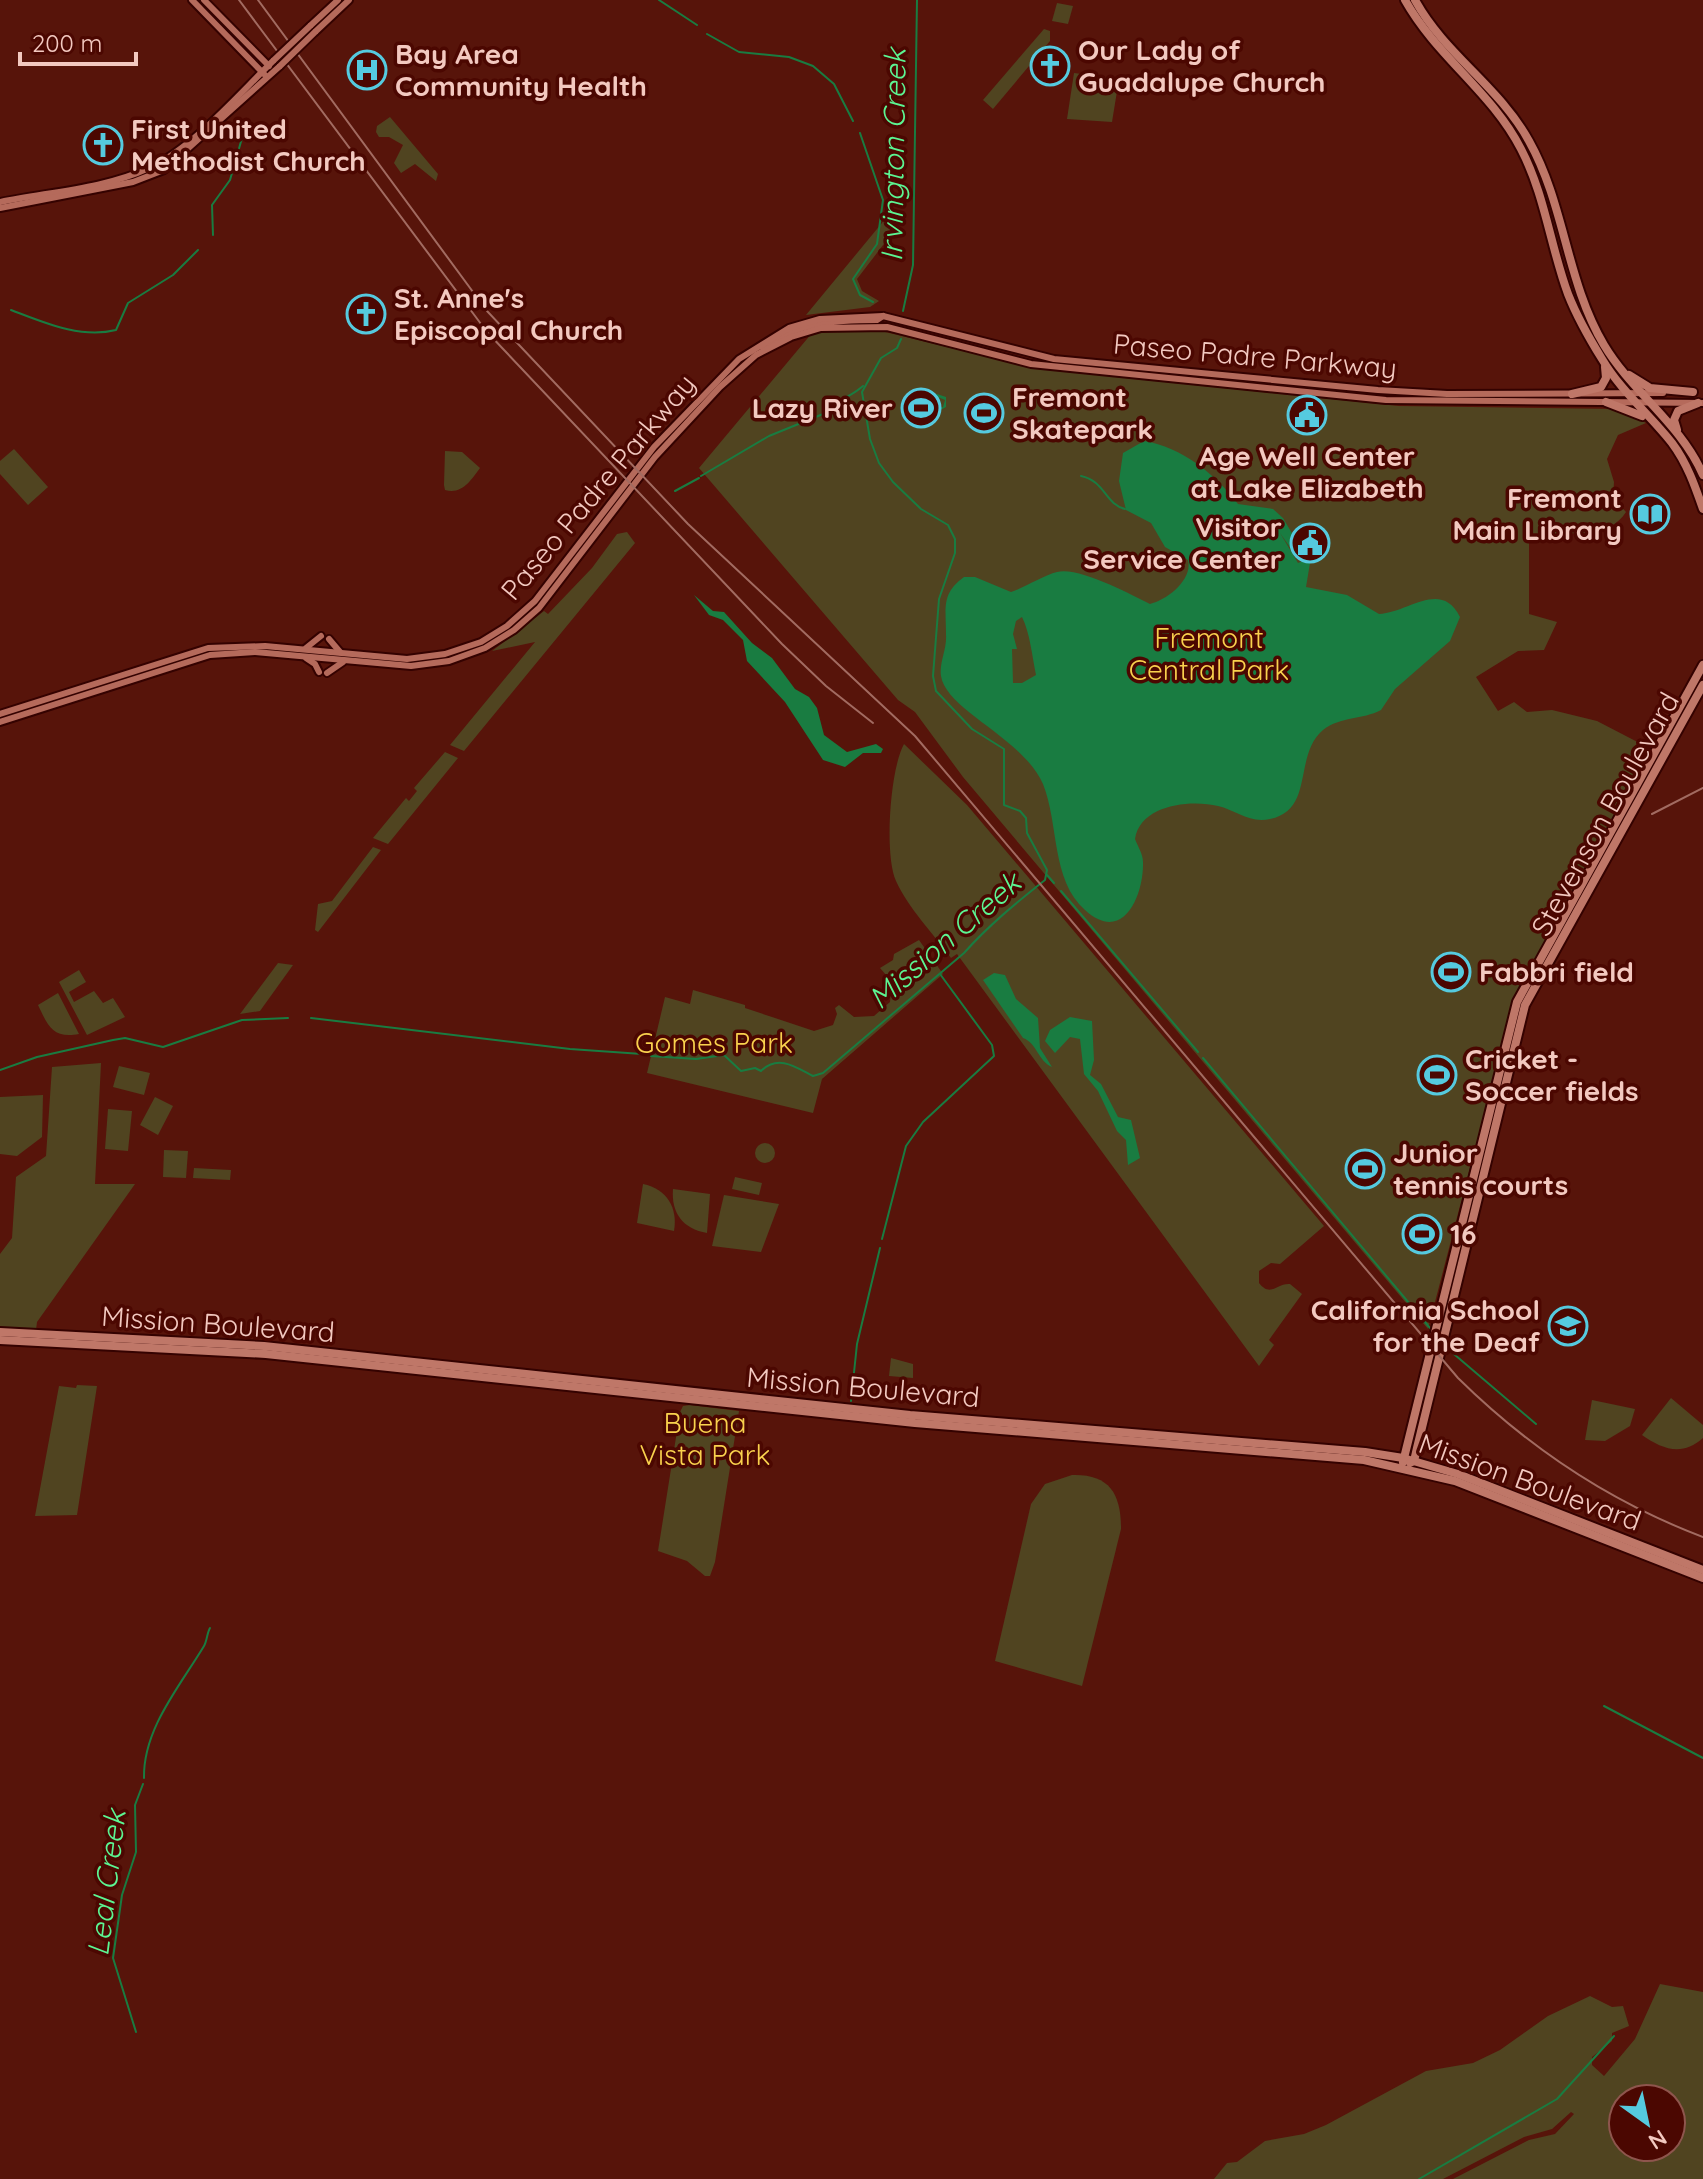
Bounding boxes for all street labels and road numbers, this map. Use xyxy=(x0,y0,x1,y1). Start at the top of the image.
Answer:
street label: Paseo Padre Parkway xyxy=(1112,326,1398,385)
street label: Paseo Padre Parkway xyxy=(493,366,702,607)
street label: Stevenson Boulevard xyxy=(1523,686,1686,942)
street label: Mission Boulevard xyxy=(100,1298,336,1349)
street label: Mission Boulevard xyxy=(745,1359,981,1414)
street label: Mission Boulevard xyxy=(1414,1425,1646,1538)

